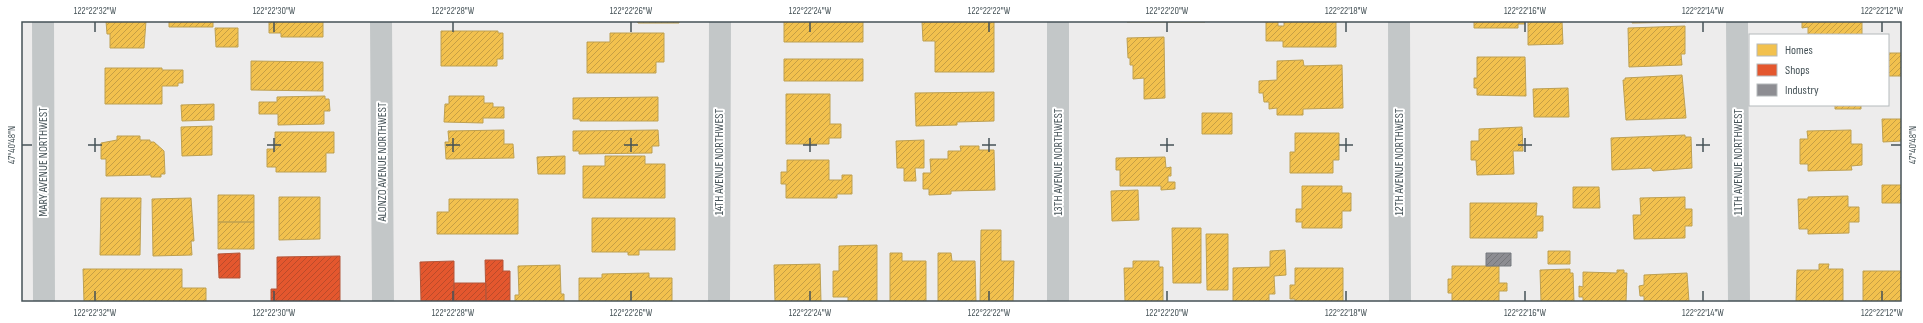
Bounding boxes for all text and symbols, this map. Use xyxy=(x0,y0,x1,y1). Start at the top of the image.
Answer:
text: 122°22'32"W xyxy=(74,5,117,17)
text: 122°22'30"W xyxy=(253,5,296,17)
text: 122°22'28"W xyxy=(432,5,475,17)
text: 122°22'26"W xyxy=(610,5,653,17)
text: 122°22'24"W xyxy=(789,5,832,17)
text: 122°22'22"W xyxy=(968,5,1011,17)
text: 122°22'20"W xyxy=(1146,5,1189,17)
text: 122°22'18"W xyxy=(1325,5,1367,17)
text: 122°22'16"W xyxy=(1504,5,1546,17)
text: 122°22'14"W xyxy=(1682,5,1724,17)
text: 122°22'12"W xyxy=(1861,5,1903,17)
legend xyxy=(1749,34,1889,106)
text: Homes xyxy=(1785,43,1813,58)
text: Shops xyxy=(1785,63,1810,78)
text: Industry xyxy=(1785,83,1819,98)
street label: ALONZO AVENUE NORTHWEST xyxy=(375,102,390,223)
street label: MARY AVENUE NORTHWEST xyxy=(36,107,51,217)
street label: 13TH AVENUE NORTHWEST xyxy=(1051,108,1066,216)
street label: 12TH AVENUE NORTHWEST xyxy=(1392,108,1407,216)
street label: 14TH AVENUE NORTHWEST xyxy=(712,109,727,215)
street label: 11TH AVENUE NORTHWEST xyxy=(1731,109,1746,215)
text: 47°40'48"N xyxy=(6,126,18,164)
text: 47°40'48"N xyxy=(1907,126,1919,164)
text: 122°22'32"W xyxy=(74,307,117,319)
text: 122°22'30"W xyxy=(253,307,296,319)
text: 122°22'28"W xyxy=(432,307,475,319)
text: 122°22'26"W xyxy=(610,307,653,319)
text: 122°22'24"W xyxy=(789,307,832,319)
text: 122°22'22"W xyxy=(968,307,1011,319)
text: 122°22'20"W xyxy=(1146,307,1189,319)
text: 122°22'18"W xyxy=(1325,307,1367,319)
text: 122°22'16"W xyxy=(1504,307,1546,319)
text: 122°22'14"W xyxy=(1682,307,1724,319)
text: 122°22'12"W xyxy=(1861,307,1903,319)

